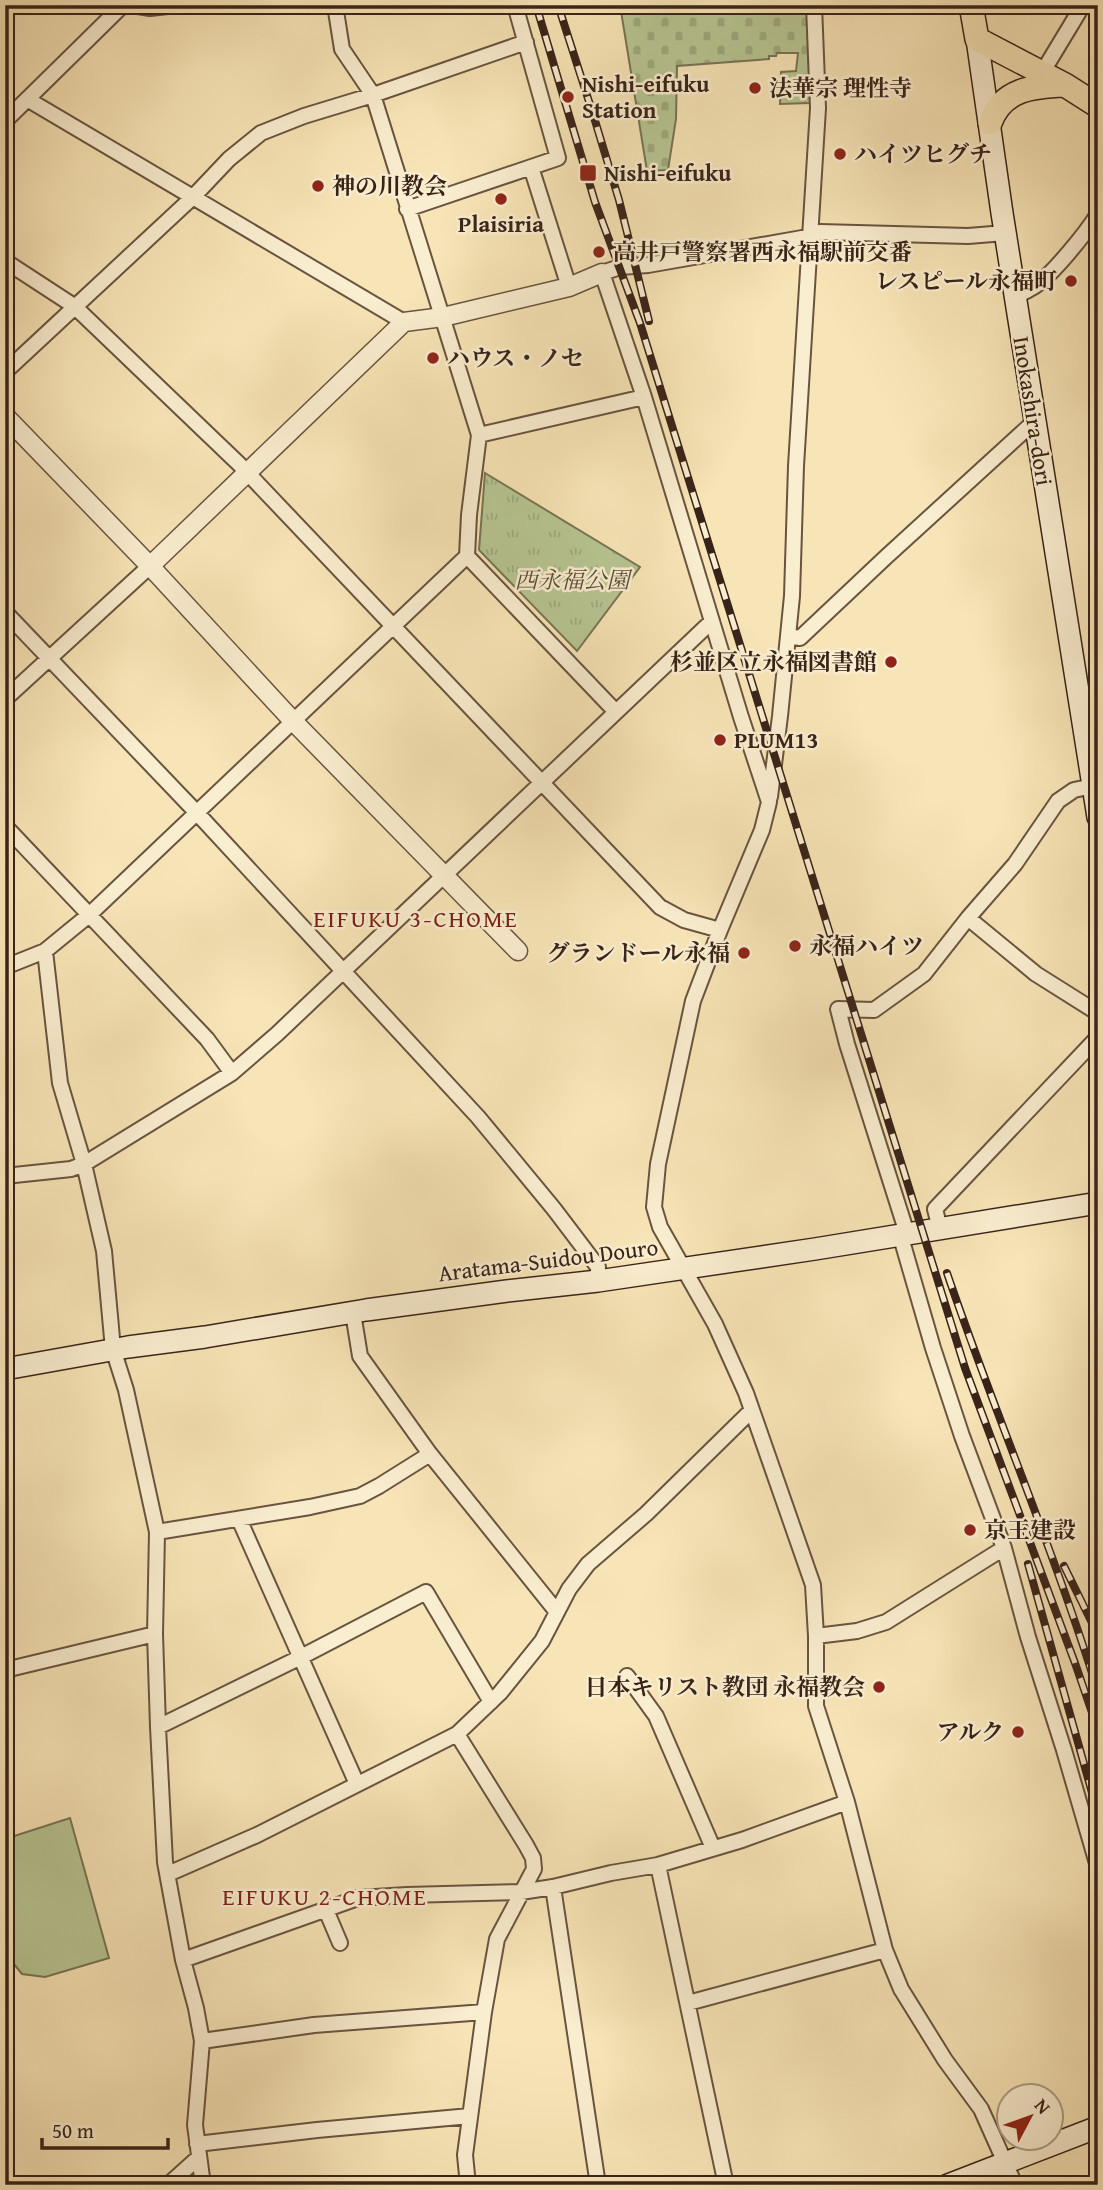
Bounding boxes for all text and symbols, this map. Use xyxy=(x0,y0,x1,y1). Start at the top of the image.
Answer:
place label: Nishi-eifuku Station xyxy=(582,67,710,126)
place label: 法華宗 理性寺 xyxy=(769,71,912,104)
marker: 法華宗 理性寺 xyxy=(747,80,763,96)
marker: Nishi-eifuku Station xyxy=(560,89,576,105)
place label: ハイツヒグチ xyxy=(854,137,992,170)
marker: ハイツヒグチ xyxy=(832,146,848,162)
place label: Nishi-eifuku xyxy=(604,156,732,189)
marker: Nishi-eifuku xyxy=(578,163,598,183)
place label: 神の川教会 xyxy=(332,169,447,202)
marker: 神の川教会 xyxy=(310,178,326,194)
marker: Plaisiria xyxy=(493,191,509,207)
place label: Plaisiria xyxy=(458,207,544,240)
place label: 高井戸警察署西永福駅前交番 xyxy=(613,235,912,268)
marker: 高井戸警察署西永福駅前交番 xyxy=(591,244,607,260)
place label: レスピール永福町 xyxy=(875,264,1057,297)
marker: レスピール永福町 xyxy=(1063,273,1079,289)
street label: Inokashira-dori xyxy=(1005,334,1062,488)
place label: ハウス・ノセ xyxy=(447,341,584,374)
marker: ハウス・ノセ xyxy=(425,350,441,366)
park label: 西永福公園 xyxy=(515,563,634,596)
place label: 杉並区立永福図書館 xyxy=(670,645,877,678)
marker: 杉並区立永福図書館 xyxy=(883,654,899,670)
place label: PLUM13 xyxy=(734,723,818,756)
marker: PLUM13 xyxy=(712,732,728,748)
district label: EIFUKU 3-CHOME xyxy=(313,901,519,936)
place label: 永福ハイツ xyxy=(809,929,924,962)
place label: グランドール永福 xyxy=(546,936,730,969)
marker: 永福ハイツ xyxy=(787,938,803,954)
marker: グランドール永福 xyxy=(736,945,752,961)
street label: Aratama-Suidou Douro xyxy=(436,1230,660,1289)
place label: 京王建設 xyxy=(984,1513,1076,1546)
marker: 京王建設 xyxy=(962,1522,978,1538)
place label: 日本キリスト教団 永福教会 xyxy=(584,1670,865,1703)
marker: 日本キリスト教団 永福教会 xyxy=(871,1679,887,1695)
place label: アルク xyxy=(936,1715,1004,1748)
marker: アルク xyxy=(1010,1724,1026,1740)
district label: EIFUKU 2-CHOME xyxy=(222,1879,428,1914)
north arrow xyxy=(995,2082,1064,2152)
text: N xyxy=(1028,2092,1058,2120)
scale bar xyxy=(42,2106,168,2150)
text: 50 m xyxy=(52,2115,94,2146)

